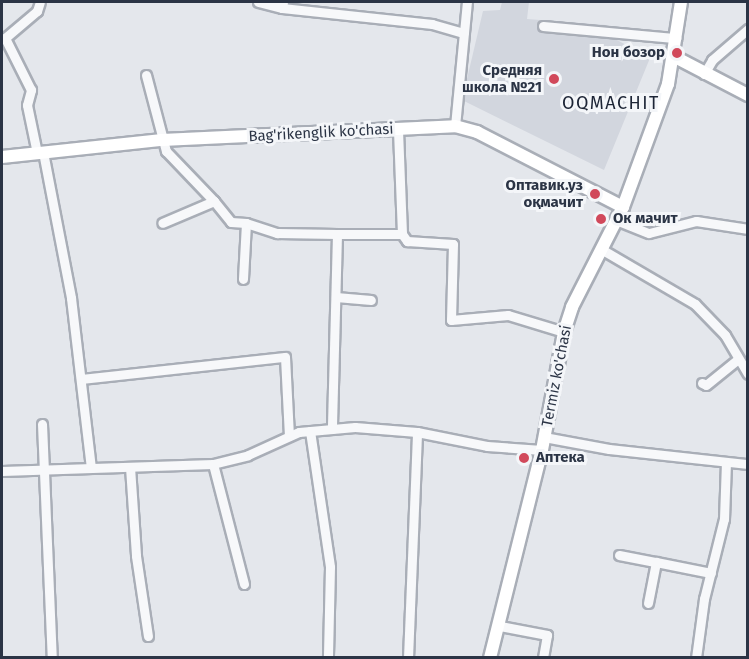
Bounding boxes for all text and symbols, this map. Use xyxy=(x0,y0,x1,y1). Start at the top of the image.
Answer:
place label: Нон бозор xyxy=(592,44,665,62)
marker: Нон бозор xyxy=(670,46,684,60)
place label: Средняя школа №21 xyxy=(462,61,542,96)
marker: Средняя школа №21 xyxy=(547,72,561,86)
district label: OQMACHIT xyxy=(562,92,660,114)
street label: Bag'rikenglik ko'chasi xyxy=(248,120,394,146)
place label: Оптавик.уз оқмачит xyxy=(506,176,583,211)
marker: Оптавик.уз оқмачит xyxy=(588,187,602,201)
place label: Ок мачит xyxy=(613,210,678,228)
marker: Ок мачит xyxy=(594,212,608,226)
street label: Termiz ko'chasi xyxy=(538,324,576,428)
place label: Аптека xyxy=(536,449,585,467)
marker: Аптека xyxy=(517,451,531,465)

